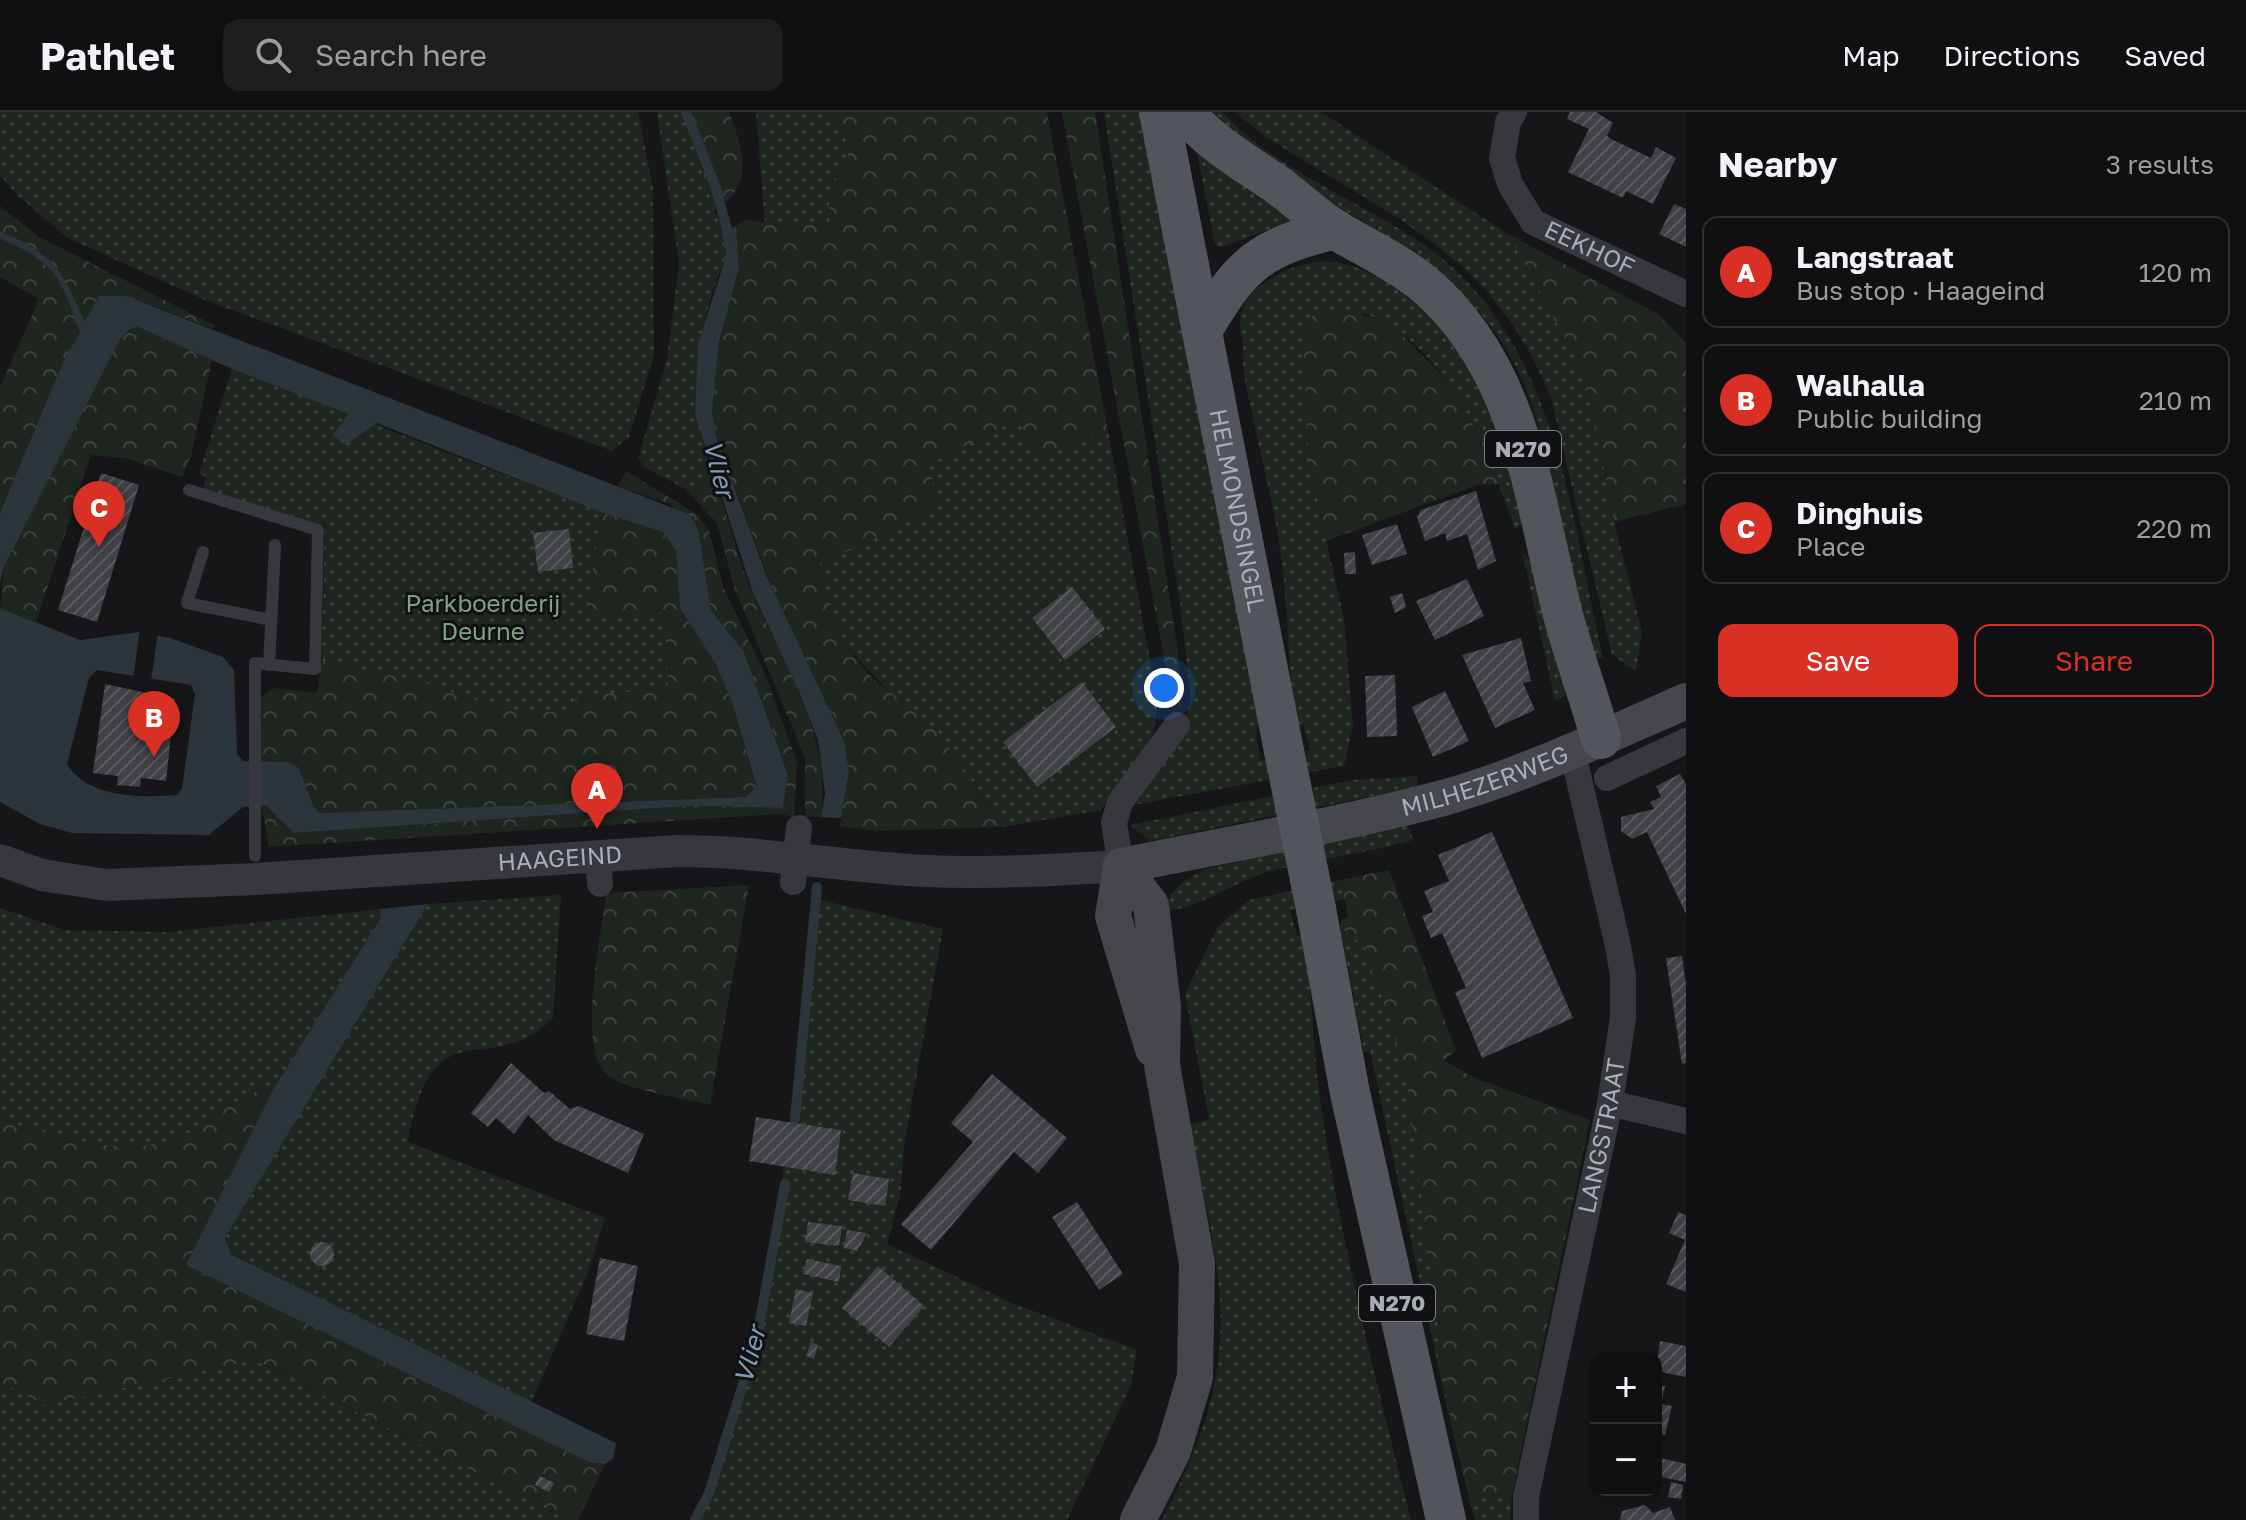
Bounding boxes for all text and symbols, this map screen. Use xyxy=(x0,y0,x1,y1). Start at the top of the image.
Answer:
search box xyxy=(223,19,783,91)
text: Pathlet xyxy=(40,33,175,78)
icon: search xyxy=(251,33,295,77)
text: Search here xyxy=(315,37,487,73)
text: Map xyxy=(1842,39,1899,72)
text: Directions xyxy=(1943,39,2080,72)
text: Saved xyxy=(2124,39,2206,72)
text: Nearby xyxy=(1718,144,1838,184)
text: 3 results xyxy=(2106,149,2214,180)
street label: EEKHOF xyxy=(1540,214,1640,281)
text: Langstraat xyxy=(1796,239,1954,275)
text: A xyxy=(1737,257,1755,288)
text: 120 m xyxy=(2139,257,2212,288)
text: Bus stop · Haageind xyxy=(1796,275,2045,306)
text: Walhalla xyxy=(1796,367,1925,403)
text: B xyxy=(1737,385,1755,416)
text: 210 m xyxy=(2139,385,2212,416)
text: Public building xyxy=(1796,403,1982,434)
street label: HELMONDSINGEL xyxy=(1204,406,1273,615)
road number: N270 xyxy=(1485,431,1561,467)
water label: Vlier xyxy=(697,437,742,504)
pin: C xyxy=(73,481,125,547)
text: Dinghuis xyxy=(1796,495,1923,531)
text: C xyxy=(1737,513,1755,544)
text: 220 m xyxy=(2136,513,2212,544)
text: Place xyxy=(1796,531,1865,562)
park label: Parkboerderij Deurne xyxy=(405,588,561,645)
button: Save xyxy=(1718,624,1958,697)
button: Share xyxy=(1974,624,2214,697)
your location xyxy=(1144,668,1184,708)
pin: B xyxy=(128,691,180,757)
street label: MILHEZERWEG xyxy=(1398,738,1572,821)
pin: A xyxy=(571,763,623,829)
street label: HAAGEIND xyxy=(497,839,623,876)
street label: LANGSTRAAT xyxy=(1571,1056,1630,1216)
road number: N270 xyxy=(1359,1285,1435,1321)
water label: Vlier xyxy=(727,1319,773,1387)
map controls xyxy=(1590,1352,1662,1496)
button: + xyxy=(1590,1352,1662,1424)
button: − xyxy=(1590,1424,1662,1496)

